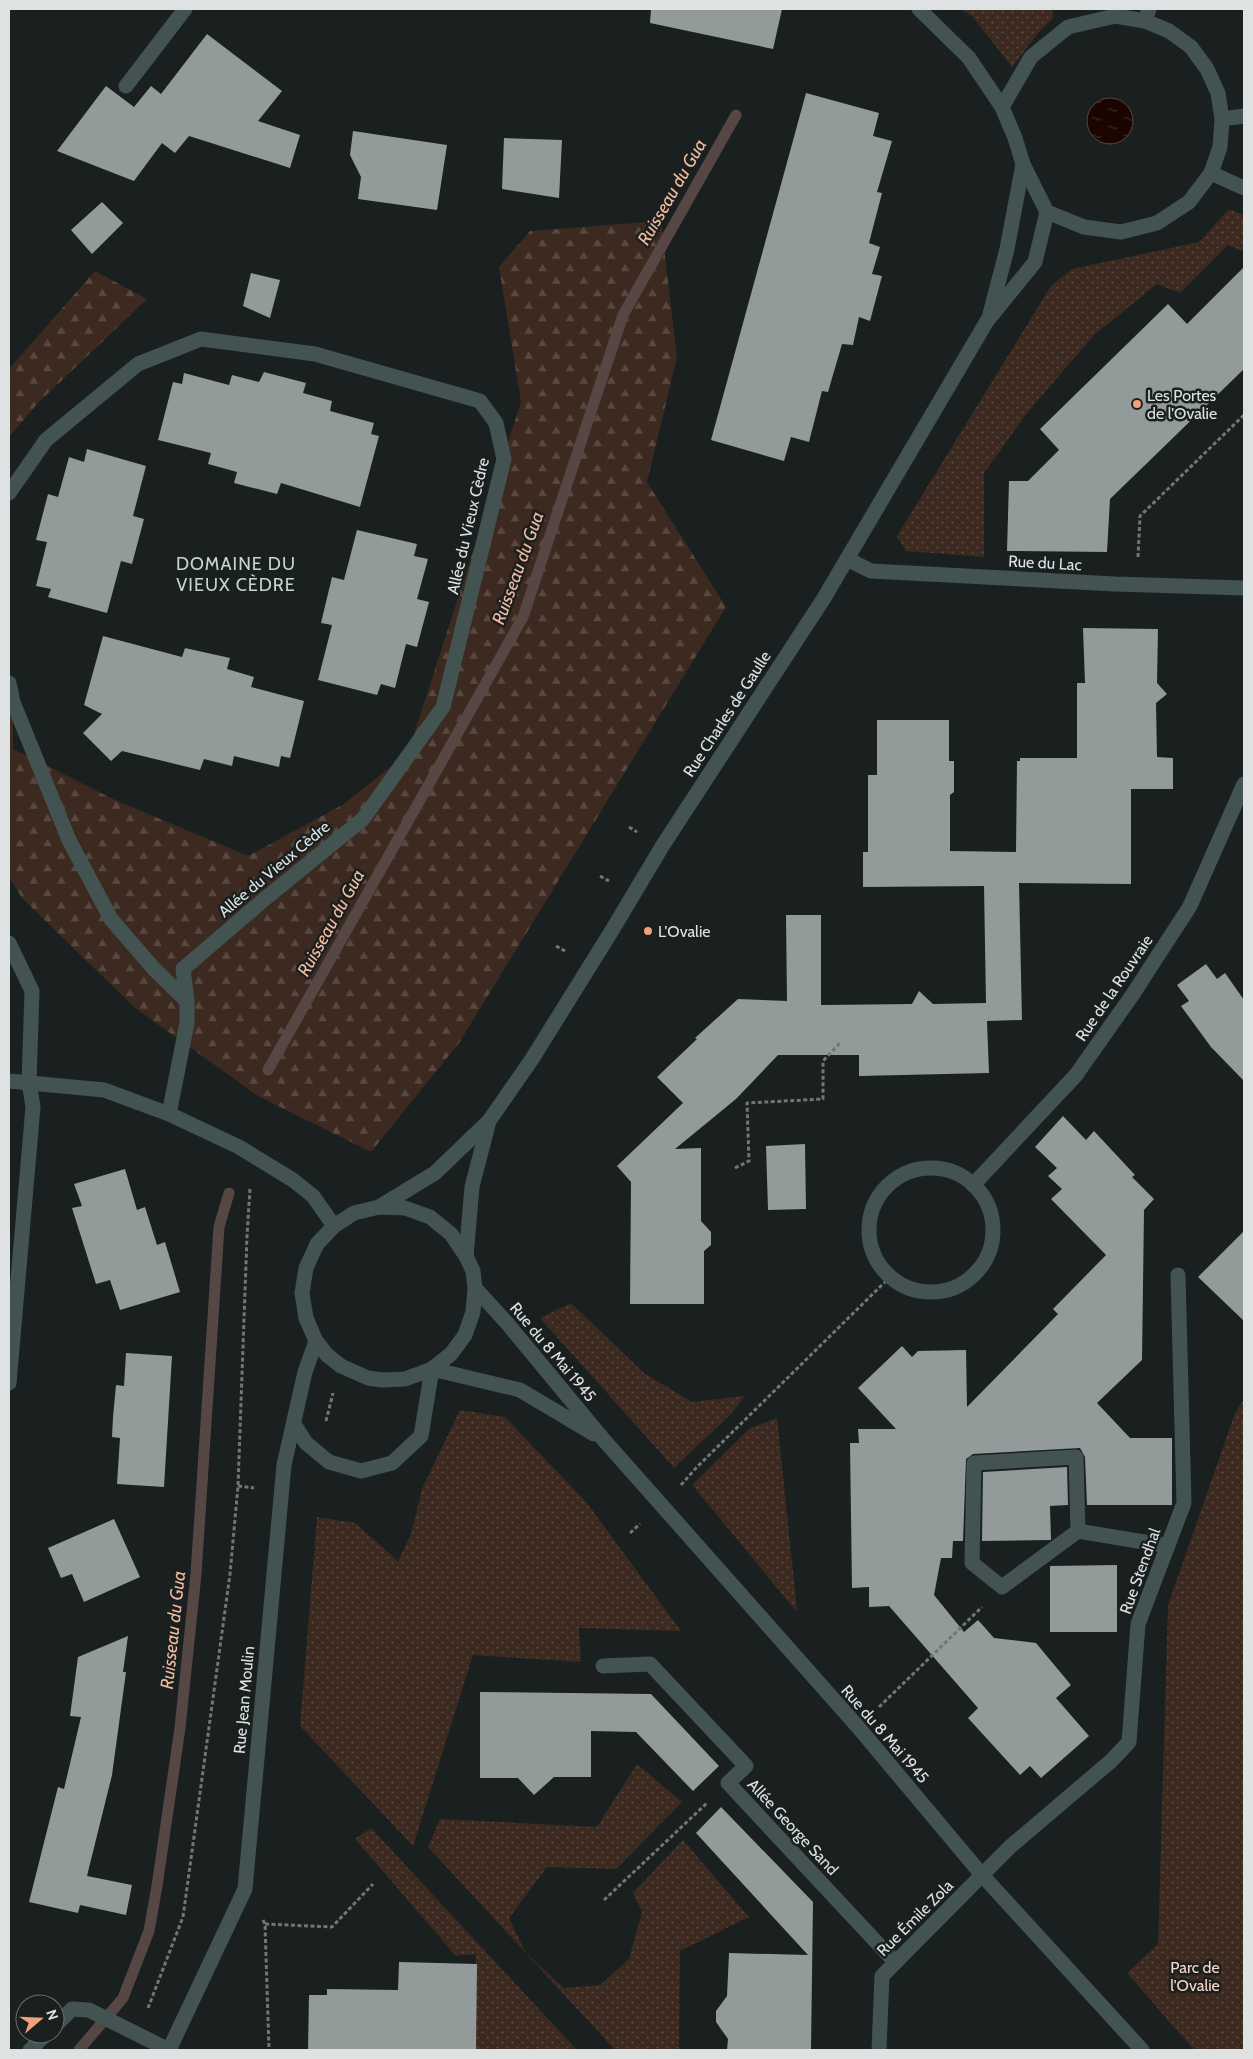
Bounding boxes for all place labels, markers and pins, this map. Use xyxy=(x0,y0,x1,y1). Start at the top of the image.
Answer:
place label: Les Portes de l'Ovalie xyxy=(1147,386,1217,423)
marker: Les Portes de l'Ovalie xyxy=(1131,398,1143,410)
place label: L'Ovalie xyxy=(658,922,710,941)
marker: L'Ovalie xyxy=(642,925,654,937)

